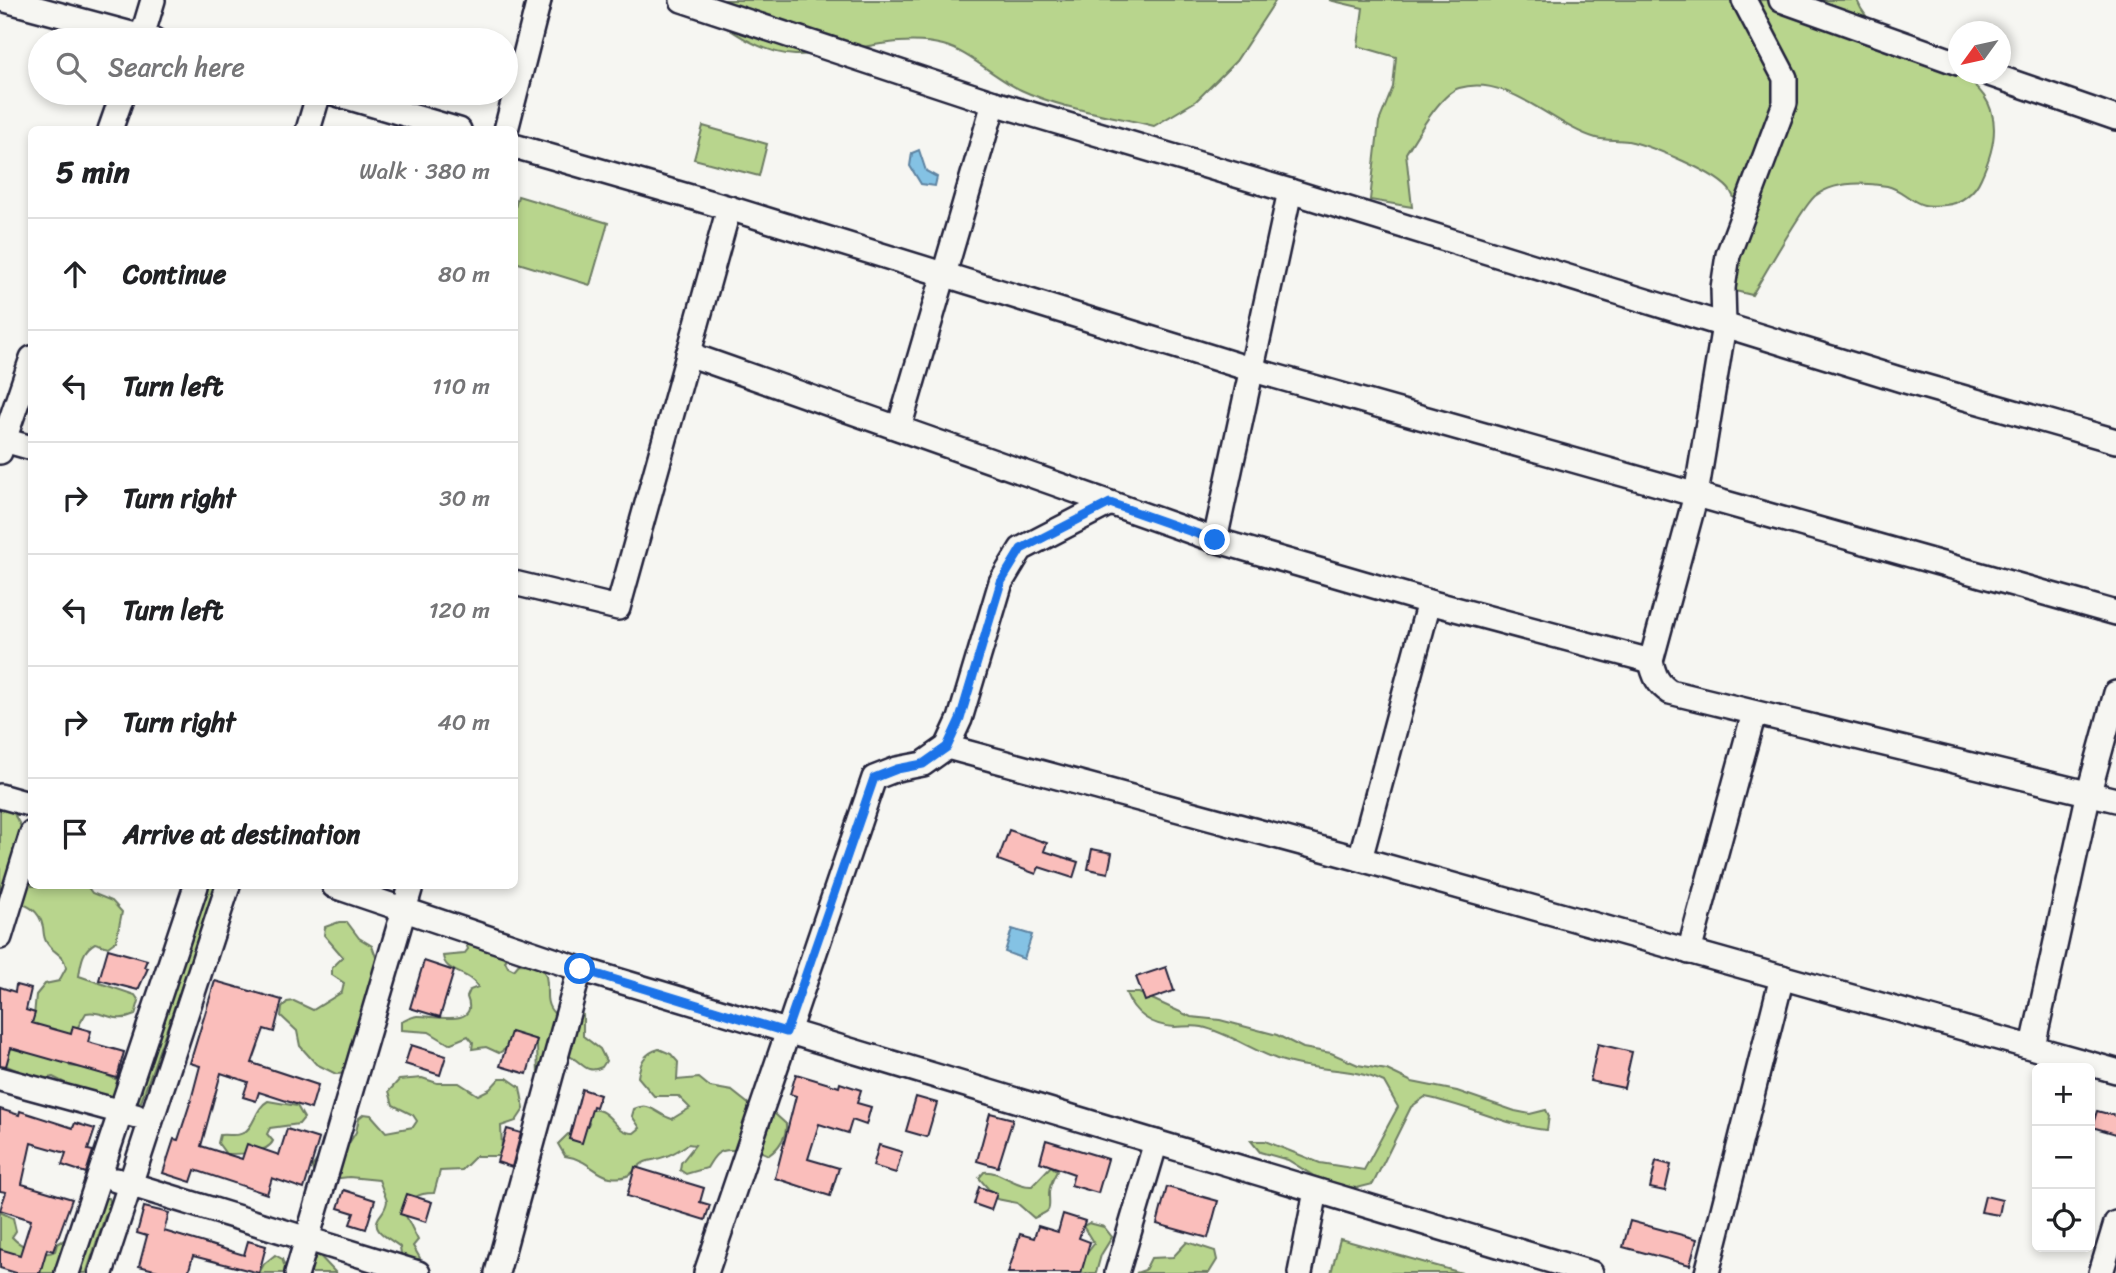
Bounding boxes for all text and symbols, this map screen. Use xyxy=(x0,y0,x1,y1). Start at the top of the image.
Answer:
north arrow xyxy=(1948,21,2011,84)
search box xyxy=(28,28,518,105)
text: Search here xyxy=(108,44,245,90)
icon: search xyxy=(52,48,90,86)
text: 5 min xyxy=(56,145,130,199)
text: Walk · 380 m xyxy=(359,151,490,192)
text: Continue xyxy=(123,251,226,297)
text: 80 m xyxy=(438,254,490,295)
icon: ahead xyxy=(56,255,94,293)
text: Turn left xyxy=(123,363,223,409)
text: 110 m xyxy=(432,366,490,407)
icon: left xyxy=(56,367,94,405)
text: Turn right xyxy=(123,475,236,521)
text: 30 m xyxy=(439,478,490,519)
icon: right xyxy=(56,479,94,517)
route end xyxy=(1199,524,1230,555)
text: Turn left xyxy=(123,587,223,633)
text: 120 m xyxy=(429,590,490,631)
icon: left xyxy=(56,591,94,629)
text: Turn right xyxy=(123,699,236,745)
text: 40 m xyxy=(437,702,490,743)
icon: right xyxy=(56,703,94,741)
text: Arrive at destination xyxy=(123,811,360,857)
icon: arrive xyxy=(56,815,94,853)
route start xyxy=(564,953,595,984)
map controls xyxy=(2032,1063,2095,1252)
button: + xyxy=(2032,1063,2095,1126)
button: − xyxy=(2032,1126,2095,1189)
button: locate xyxy=(2032,1189,2095,1252)

